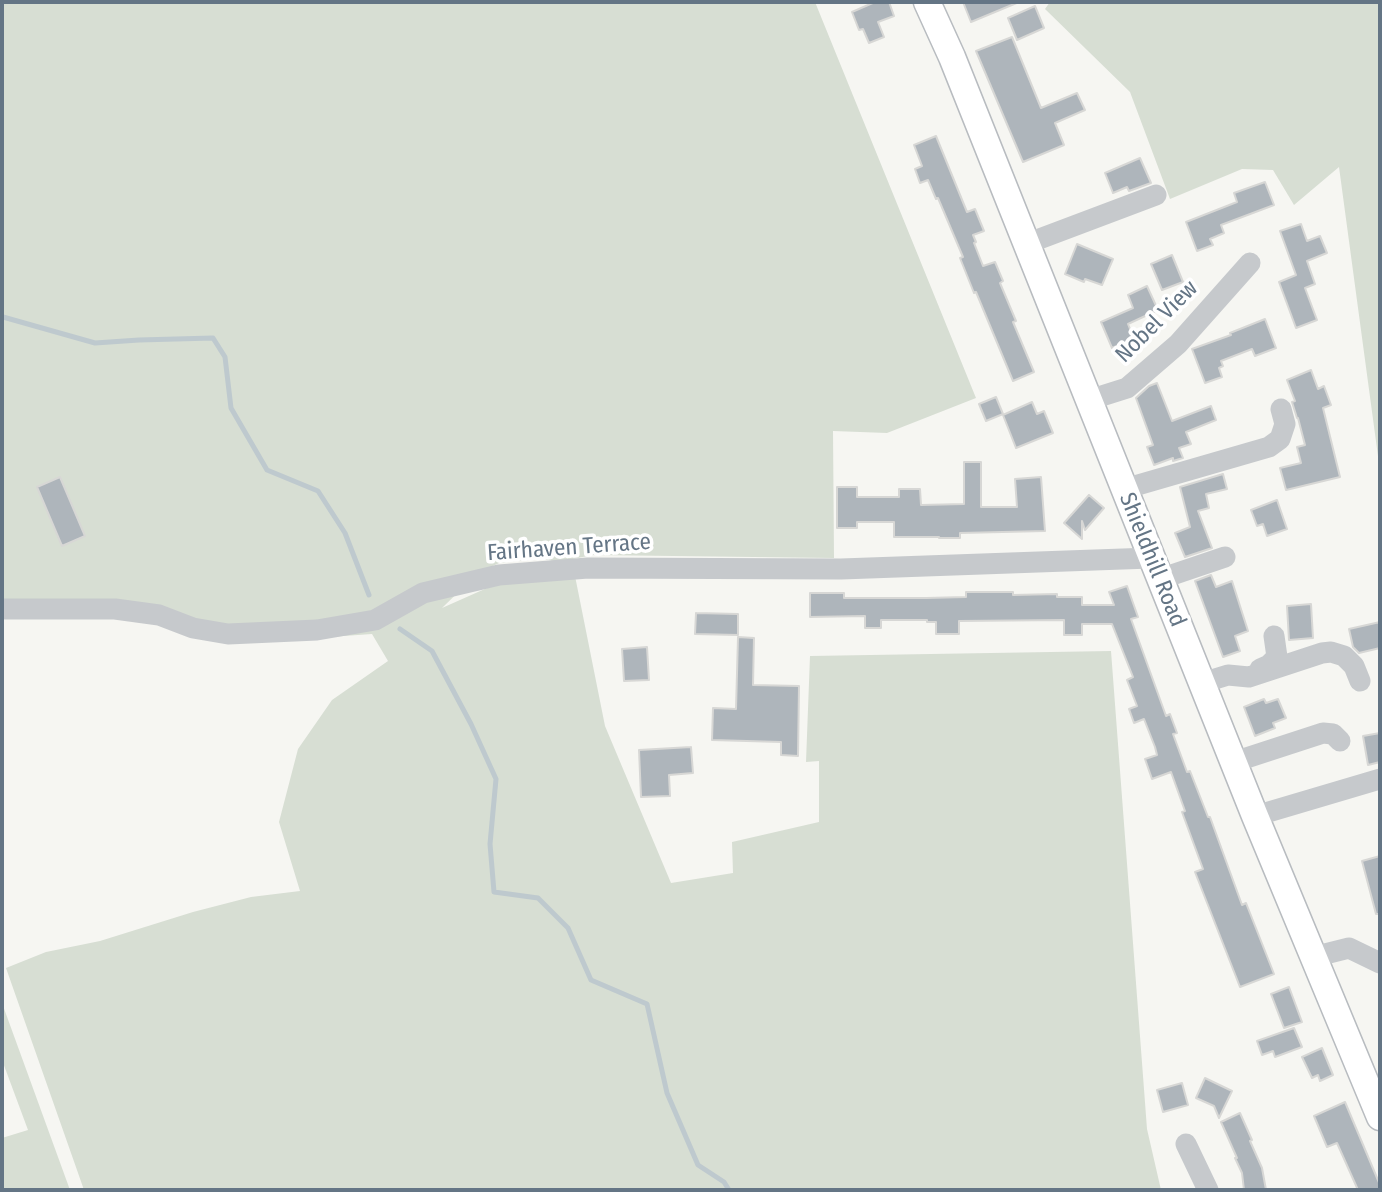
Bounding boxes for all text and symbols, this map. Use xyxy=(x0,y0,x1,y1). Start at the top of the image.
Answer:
street label: Nobel View xyxy=(1110,275,1204,369)
street label: Shieldhill Road xyxy=(1113,489,1191,631)
street label: Fairhaven Terrace xyxy=(486,529,652,567)

